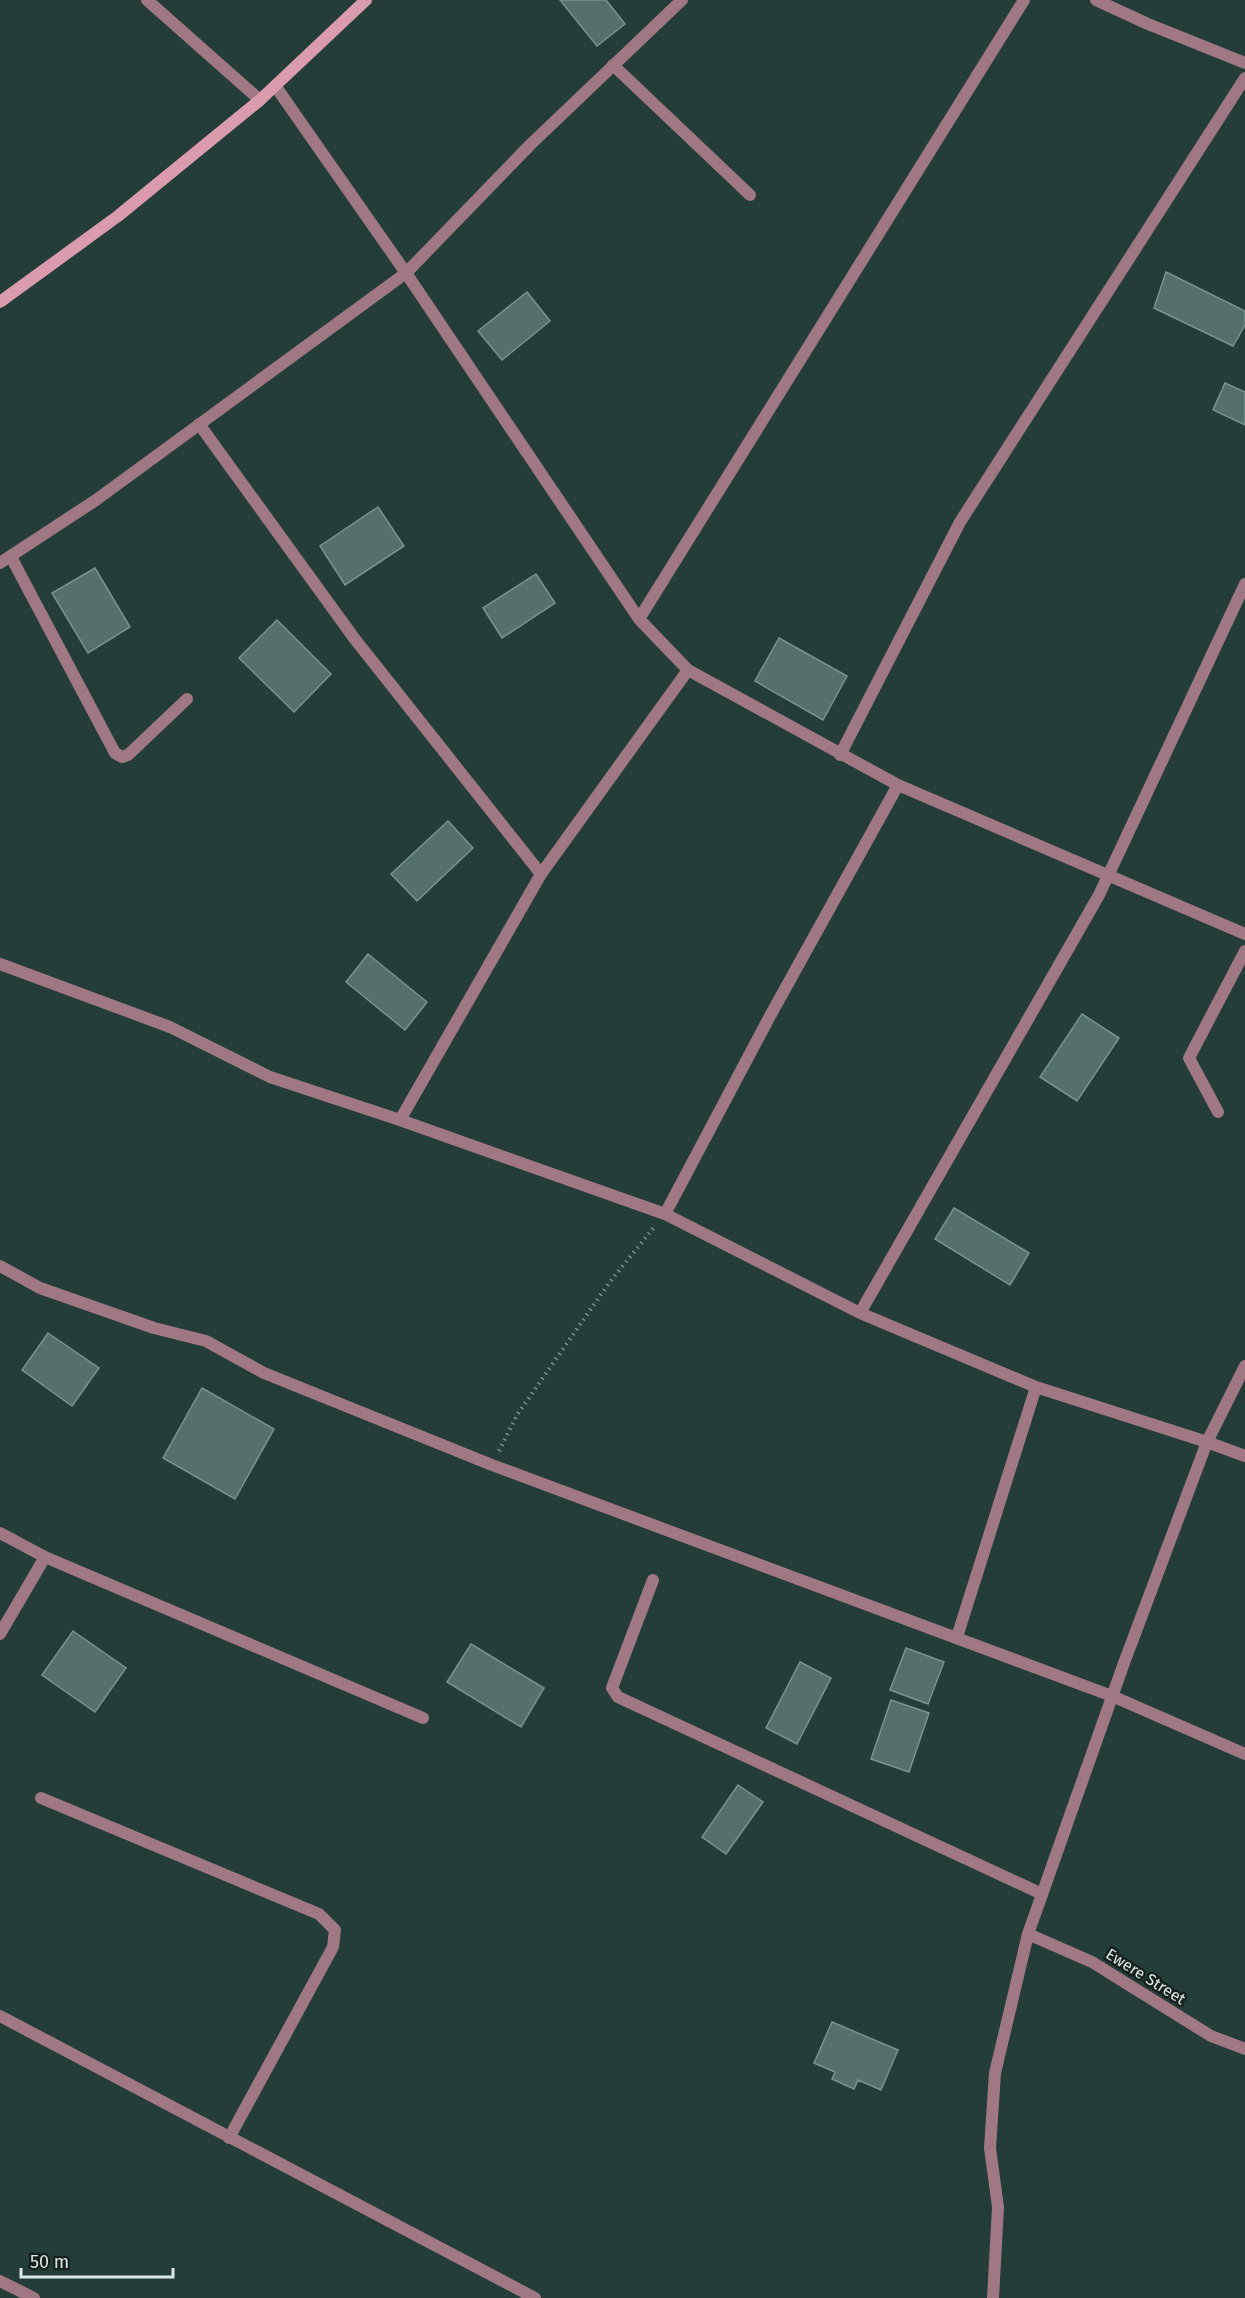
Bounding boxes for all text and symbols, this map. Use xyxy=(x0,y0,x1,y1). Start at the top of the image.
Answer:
street label: Ewere Street xyxy=(1102,1944,1189,2009)
scale bar xyxy=(21,2241,172,2279)
text: 50 m xyxy=(30,2251,69,2273)

